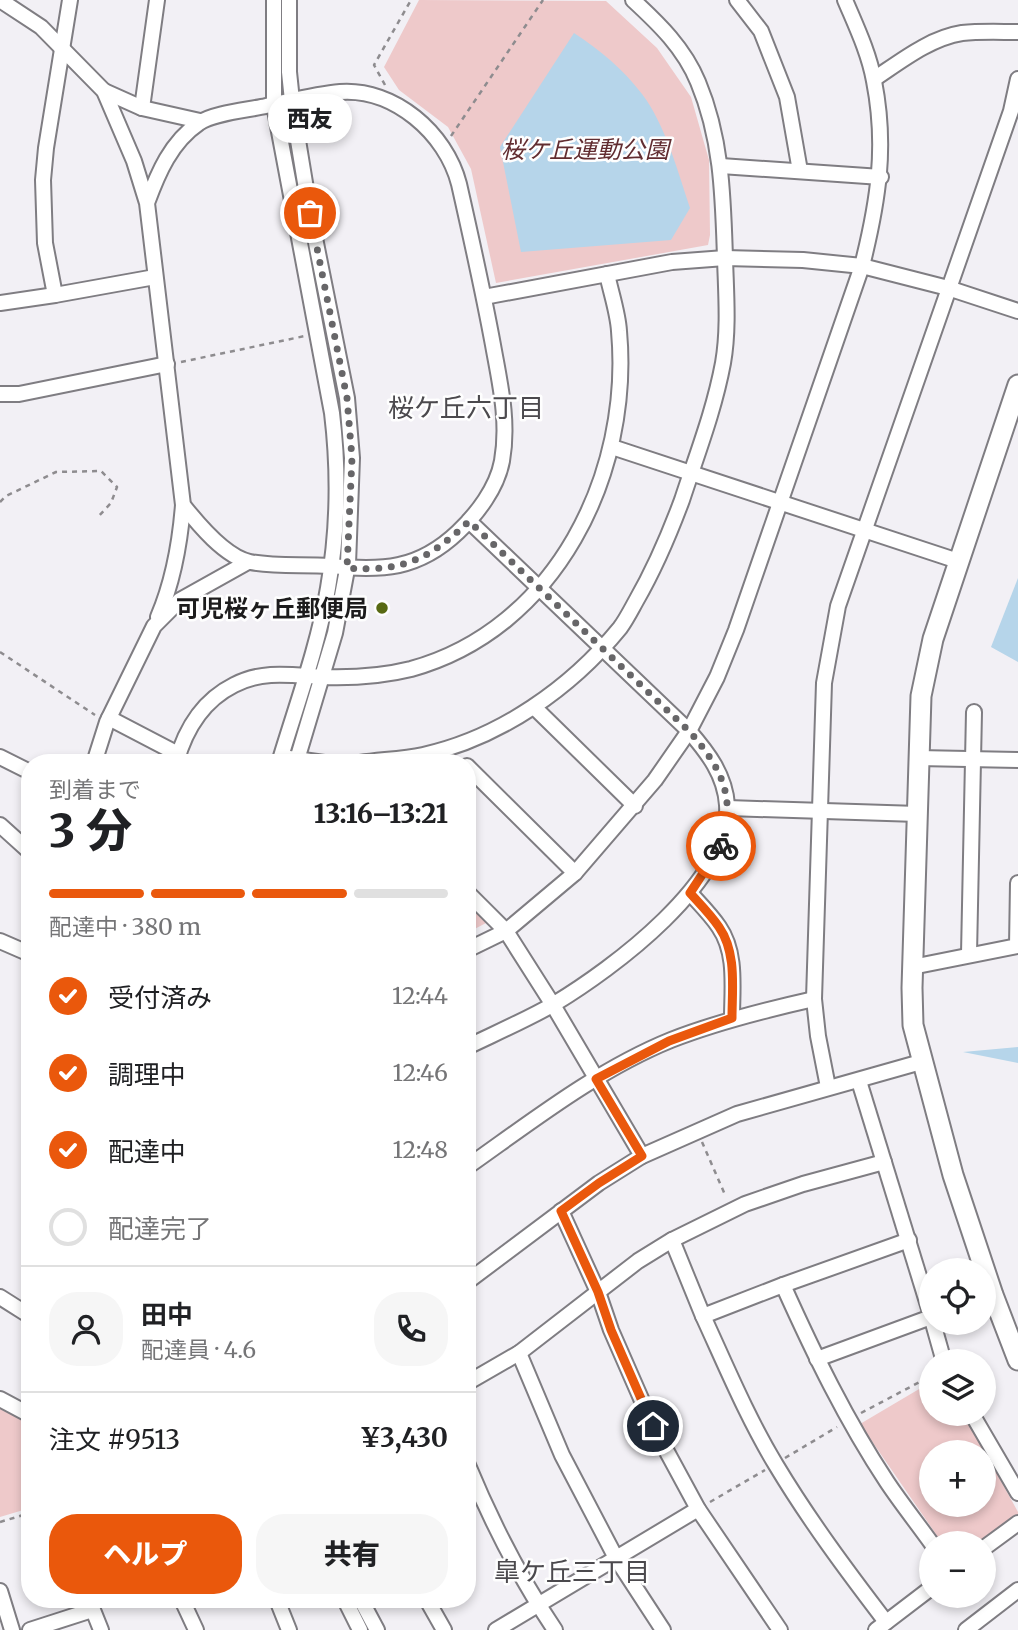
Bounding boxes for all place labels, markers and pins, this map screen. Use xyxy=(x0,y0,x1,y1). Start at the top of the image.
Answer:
callout: 西友 xyxy=(268,94,352,143)
pin xyxy=(280,183,340,243)
place label: 可児桜ヶ丘郵便局 xyxy=(176,593,368,624)
marker: 可児桜ヶ丘郵便局 xyxy=(374,600,390,616)
pin xyxy=(623,1396,683,1456)

